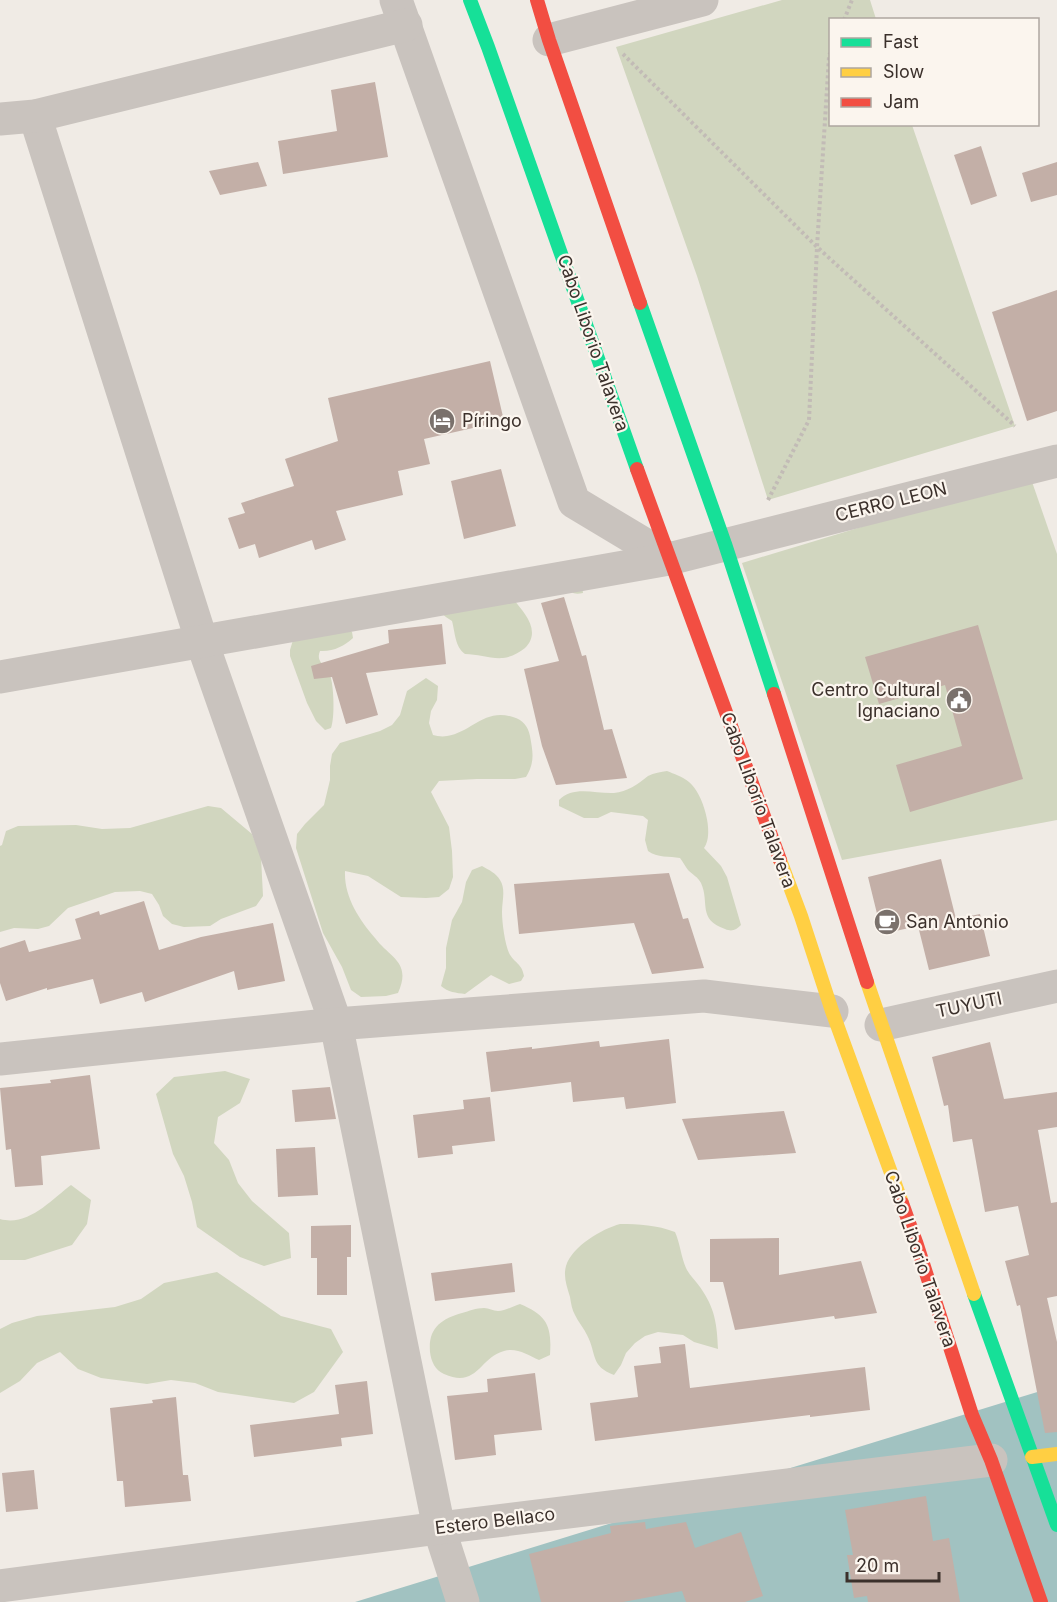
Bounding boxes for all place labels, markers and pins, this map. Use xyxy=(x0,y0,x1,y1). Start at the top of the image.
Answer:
hotel icon: Píringo xyxy=(427,406,457,436)
place label: Píringo xyxy=(462,410,522,431)
place label: Centro Cultural Ignaciano xyxy=(811,679,940,721)
public building icon: Centro Cultural Ignaciano xyxy=(944,685,974,715)
cafe icon: San Antonio xyxy=(872,907,902,937)
place label: San Antonio xyxy=(906,911,1009,932)

